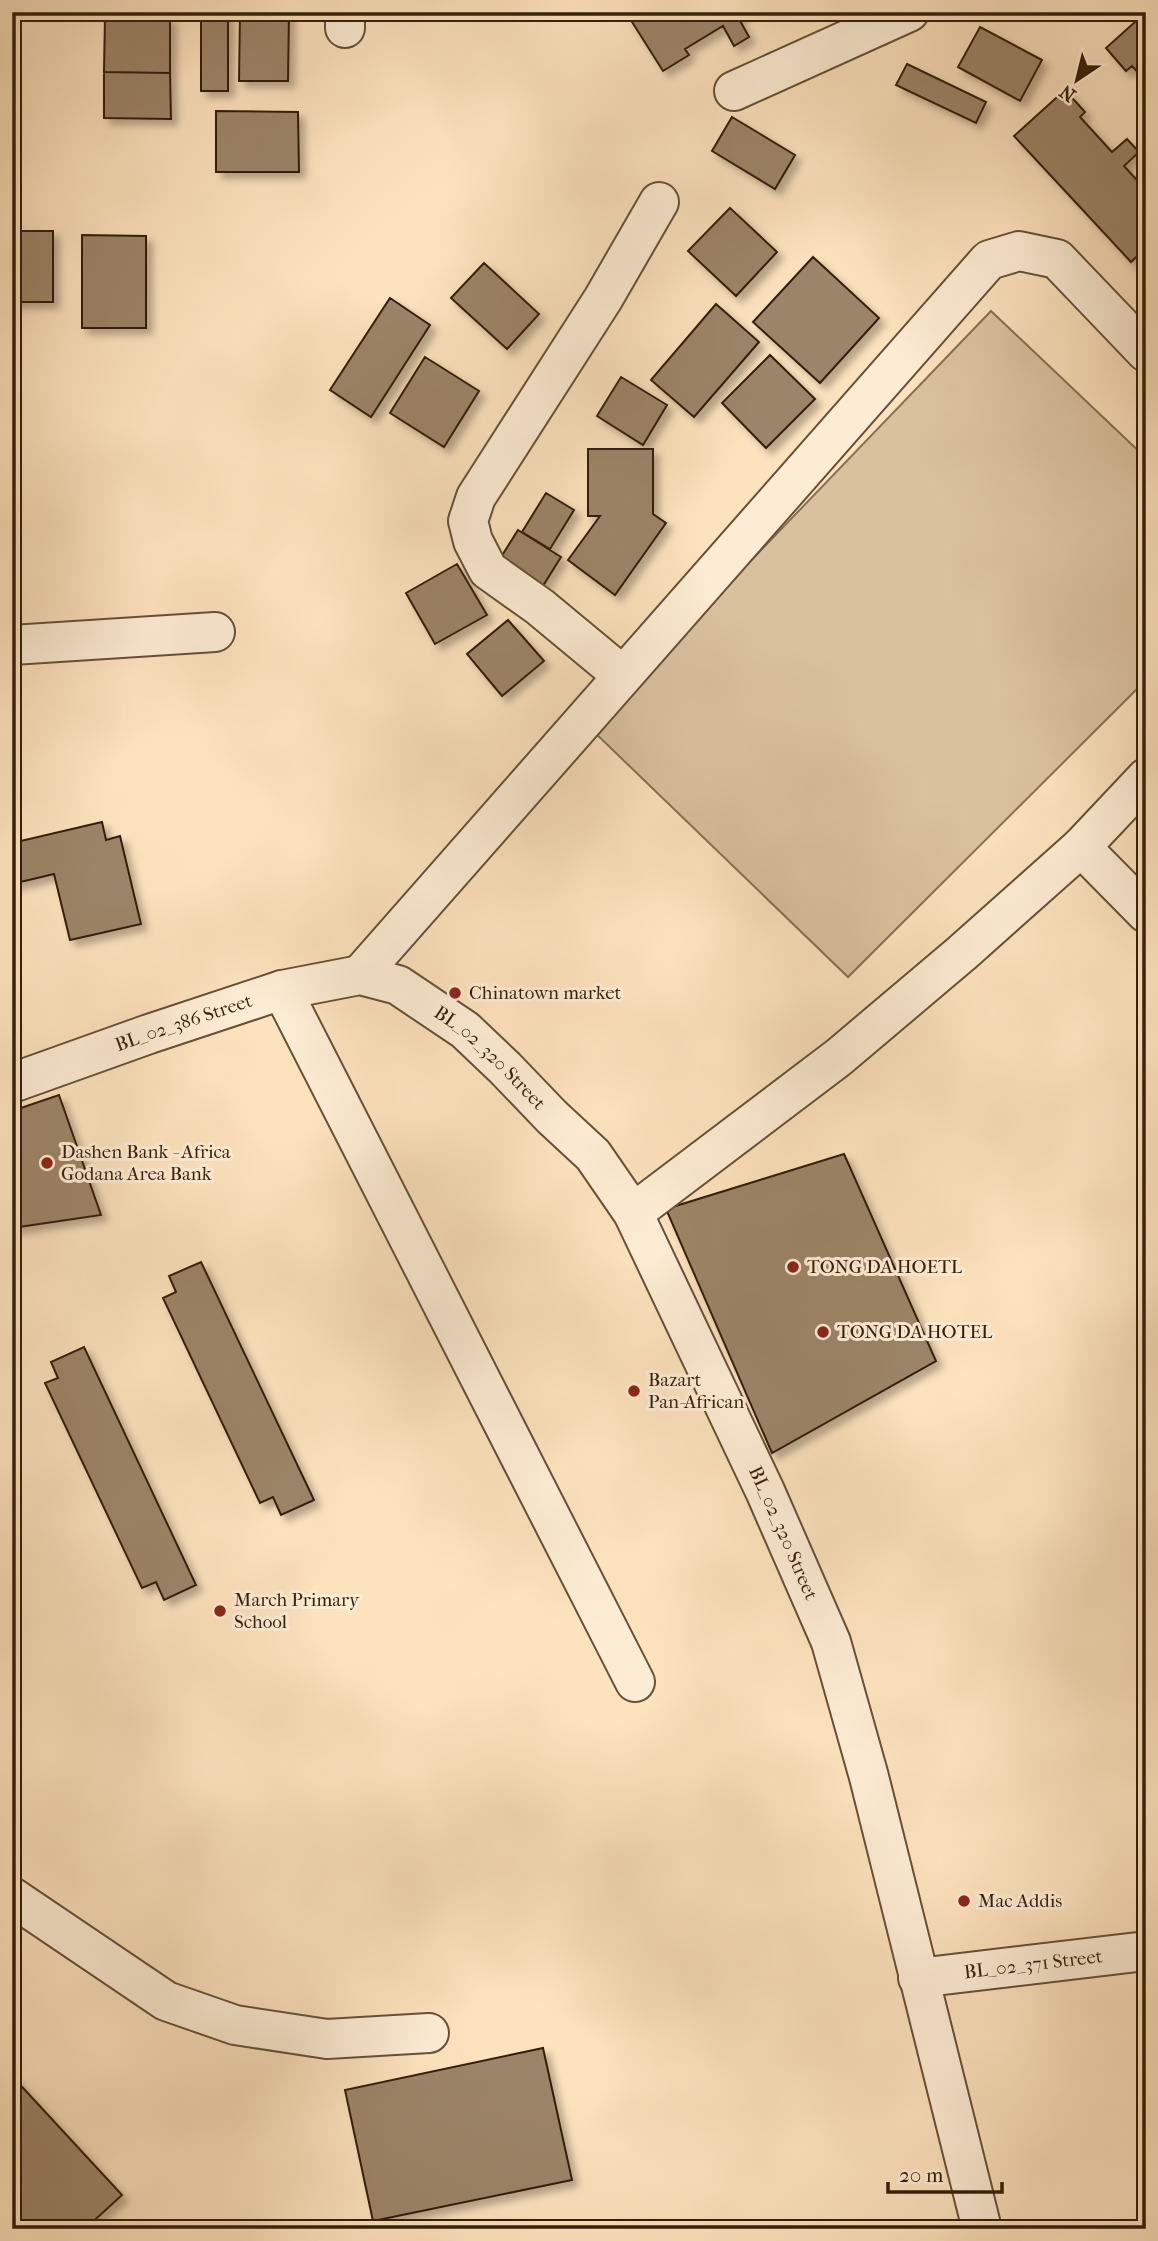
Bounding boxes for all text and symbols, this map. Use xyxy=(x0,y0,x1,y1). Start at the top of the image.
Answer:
north arrow xyxy=(1042,46,1112,116)
text: N xyxy=(1055,80,1080,106)
place label: Chinatown market xyxy=(469,982,622,1004)
marker: Chinatown market xyxy=(447,985,463,1001)
street label: BL_02_386 Street xyxy=(112,990,255,1056)
street label: BL_02_320 Street xyxy=(430,1001,550,1114)
place label: Dashen Bank - Africa Godana Area Bank xyxy=(61,1141,231,1185)
marker: Dashen Bank - Africa Godana Area Bank xyxy=(39,1155,55,1171)
place label: TONG DA HOETL xyxy=(807,1256,963,1278)
marker: TONG DA HOETL xyxy=(785,1259,801,1275)
place label: TONG DA HOTEL xyxy=(837,1321,993,1343)
marker: TONG DA HOTEL xyxy=(815,1324,831,1340)
place label: Bazart Pan-African xyxy=(648,1369,744,1413)
marker: Bazart Pan-African xyxy=(626,1383,642,1399)
street label: BL_02_320 Street xyxy=(744,1463,822,1603)
place label: March Primary School xyxy=(234,1589,360,1633)
marker: March Primary School xyxy=(212,1603,228,1619)
place label: Mac Addis xyxy=(978,1890,1062,1912)
marker: Mac Addis xyxy=(956,1893,972,1909)
street label: BL_02_371 Street xyxy=(963,1945,1104,1983)
scale bar xyxy=(888,2150,1002,2194)
text: 20 m xyxy=(899,2163,944,2187)

